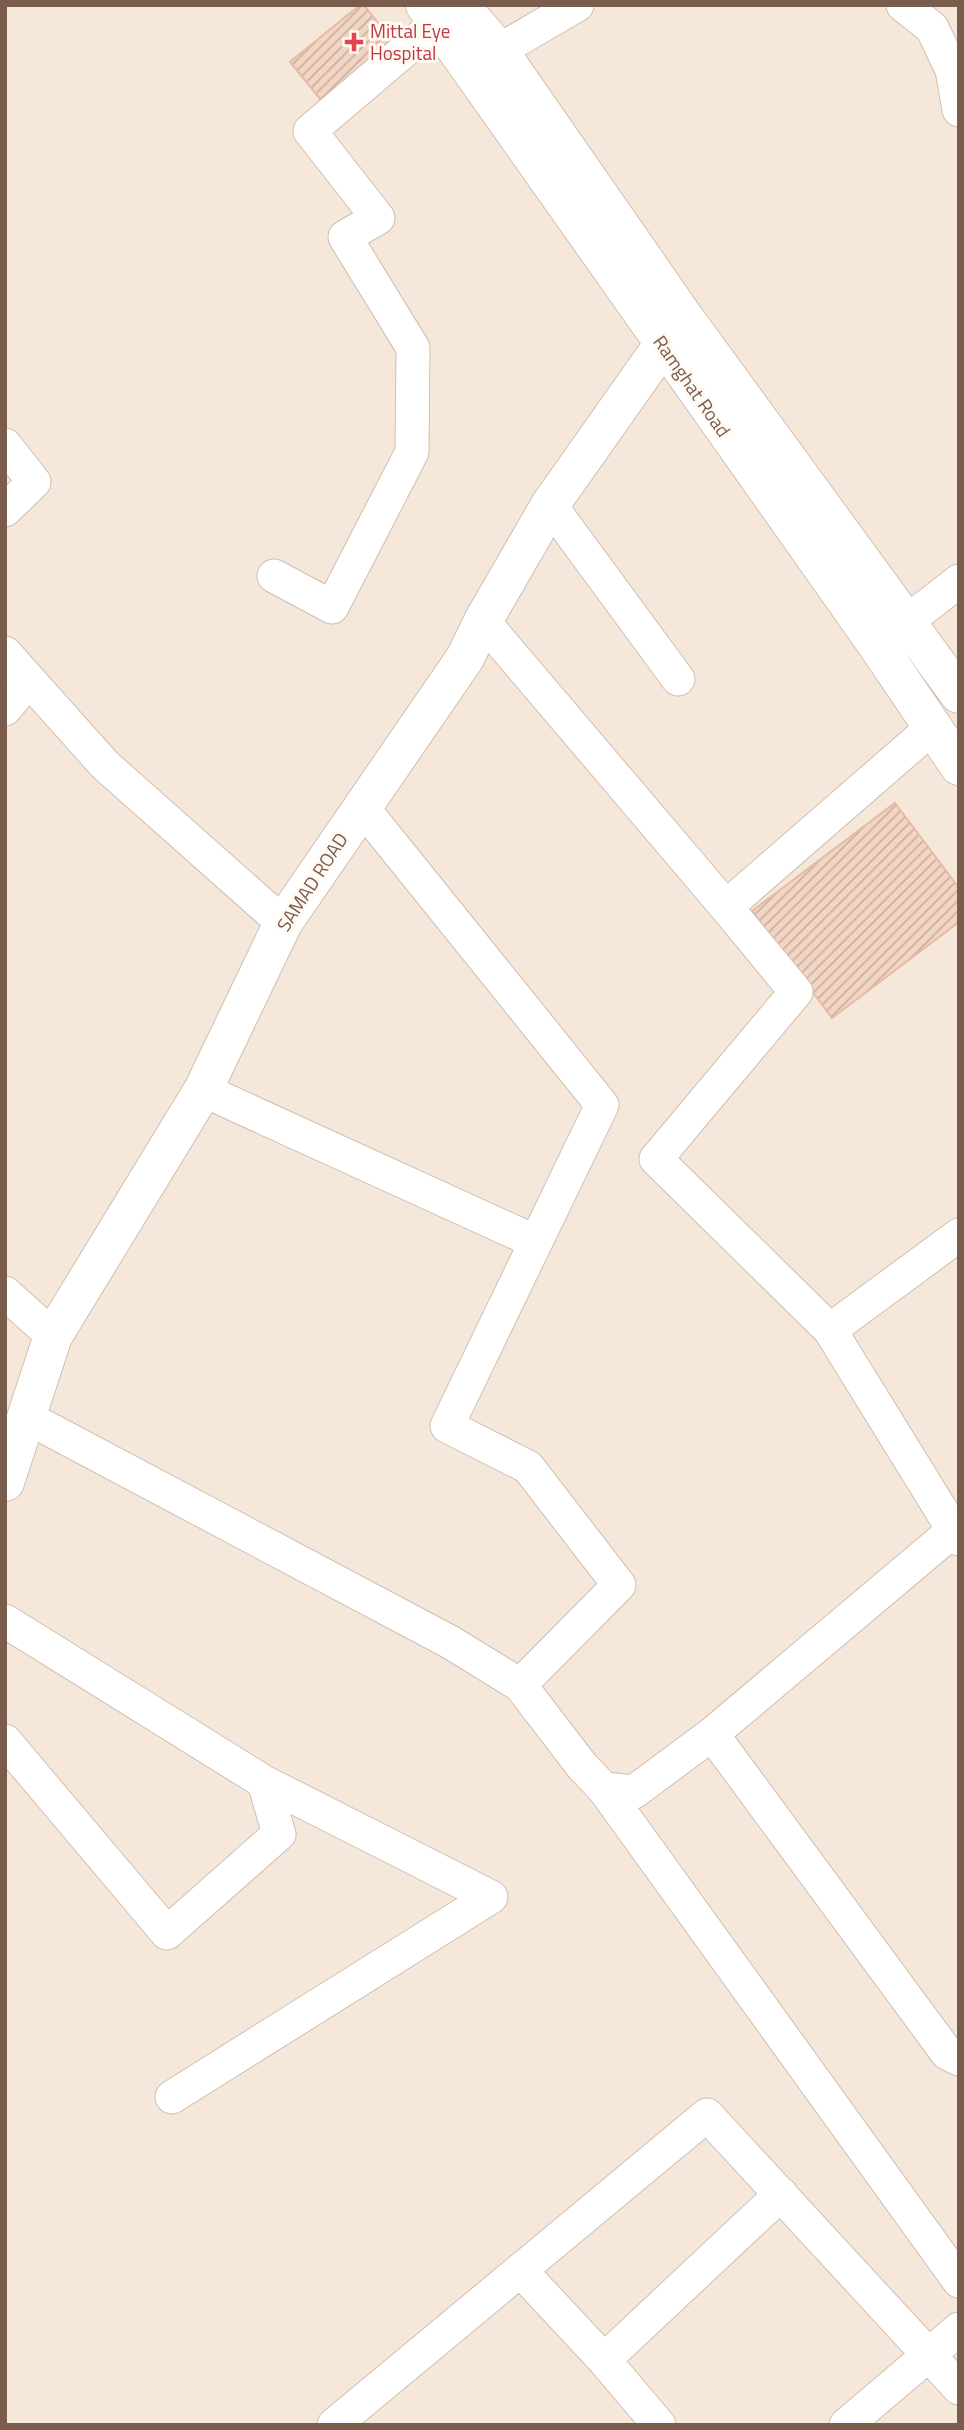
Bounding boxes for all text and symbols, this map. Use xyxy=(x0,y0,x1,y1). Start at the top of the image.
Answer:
place label: Mittal Eye Hospital xyxy=(370,16,450,67)
marker: Mittal Eye Hospital xyxy=(344,32,364,52)
street label: Ramghat Road xyxy=(647,329,738,443)
street label: SAMAD ROAD xyxy=(269,827,354,937)

